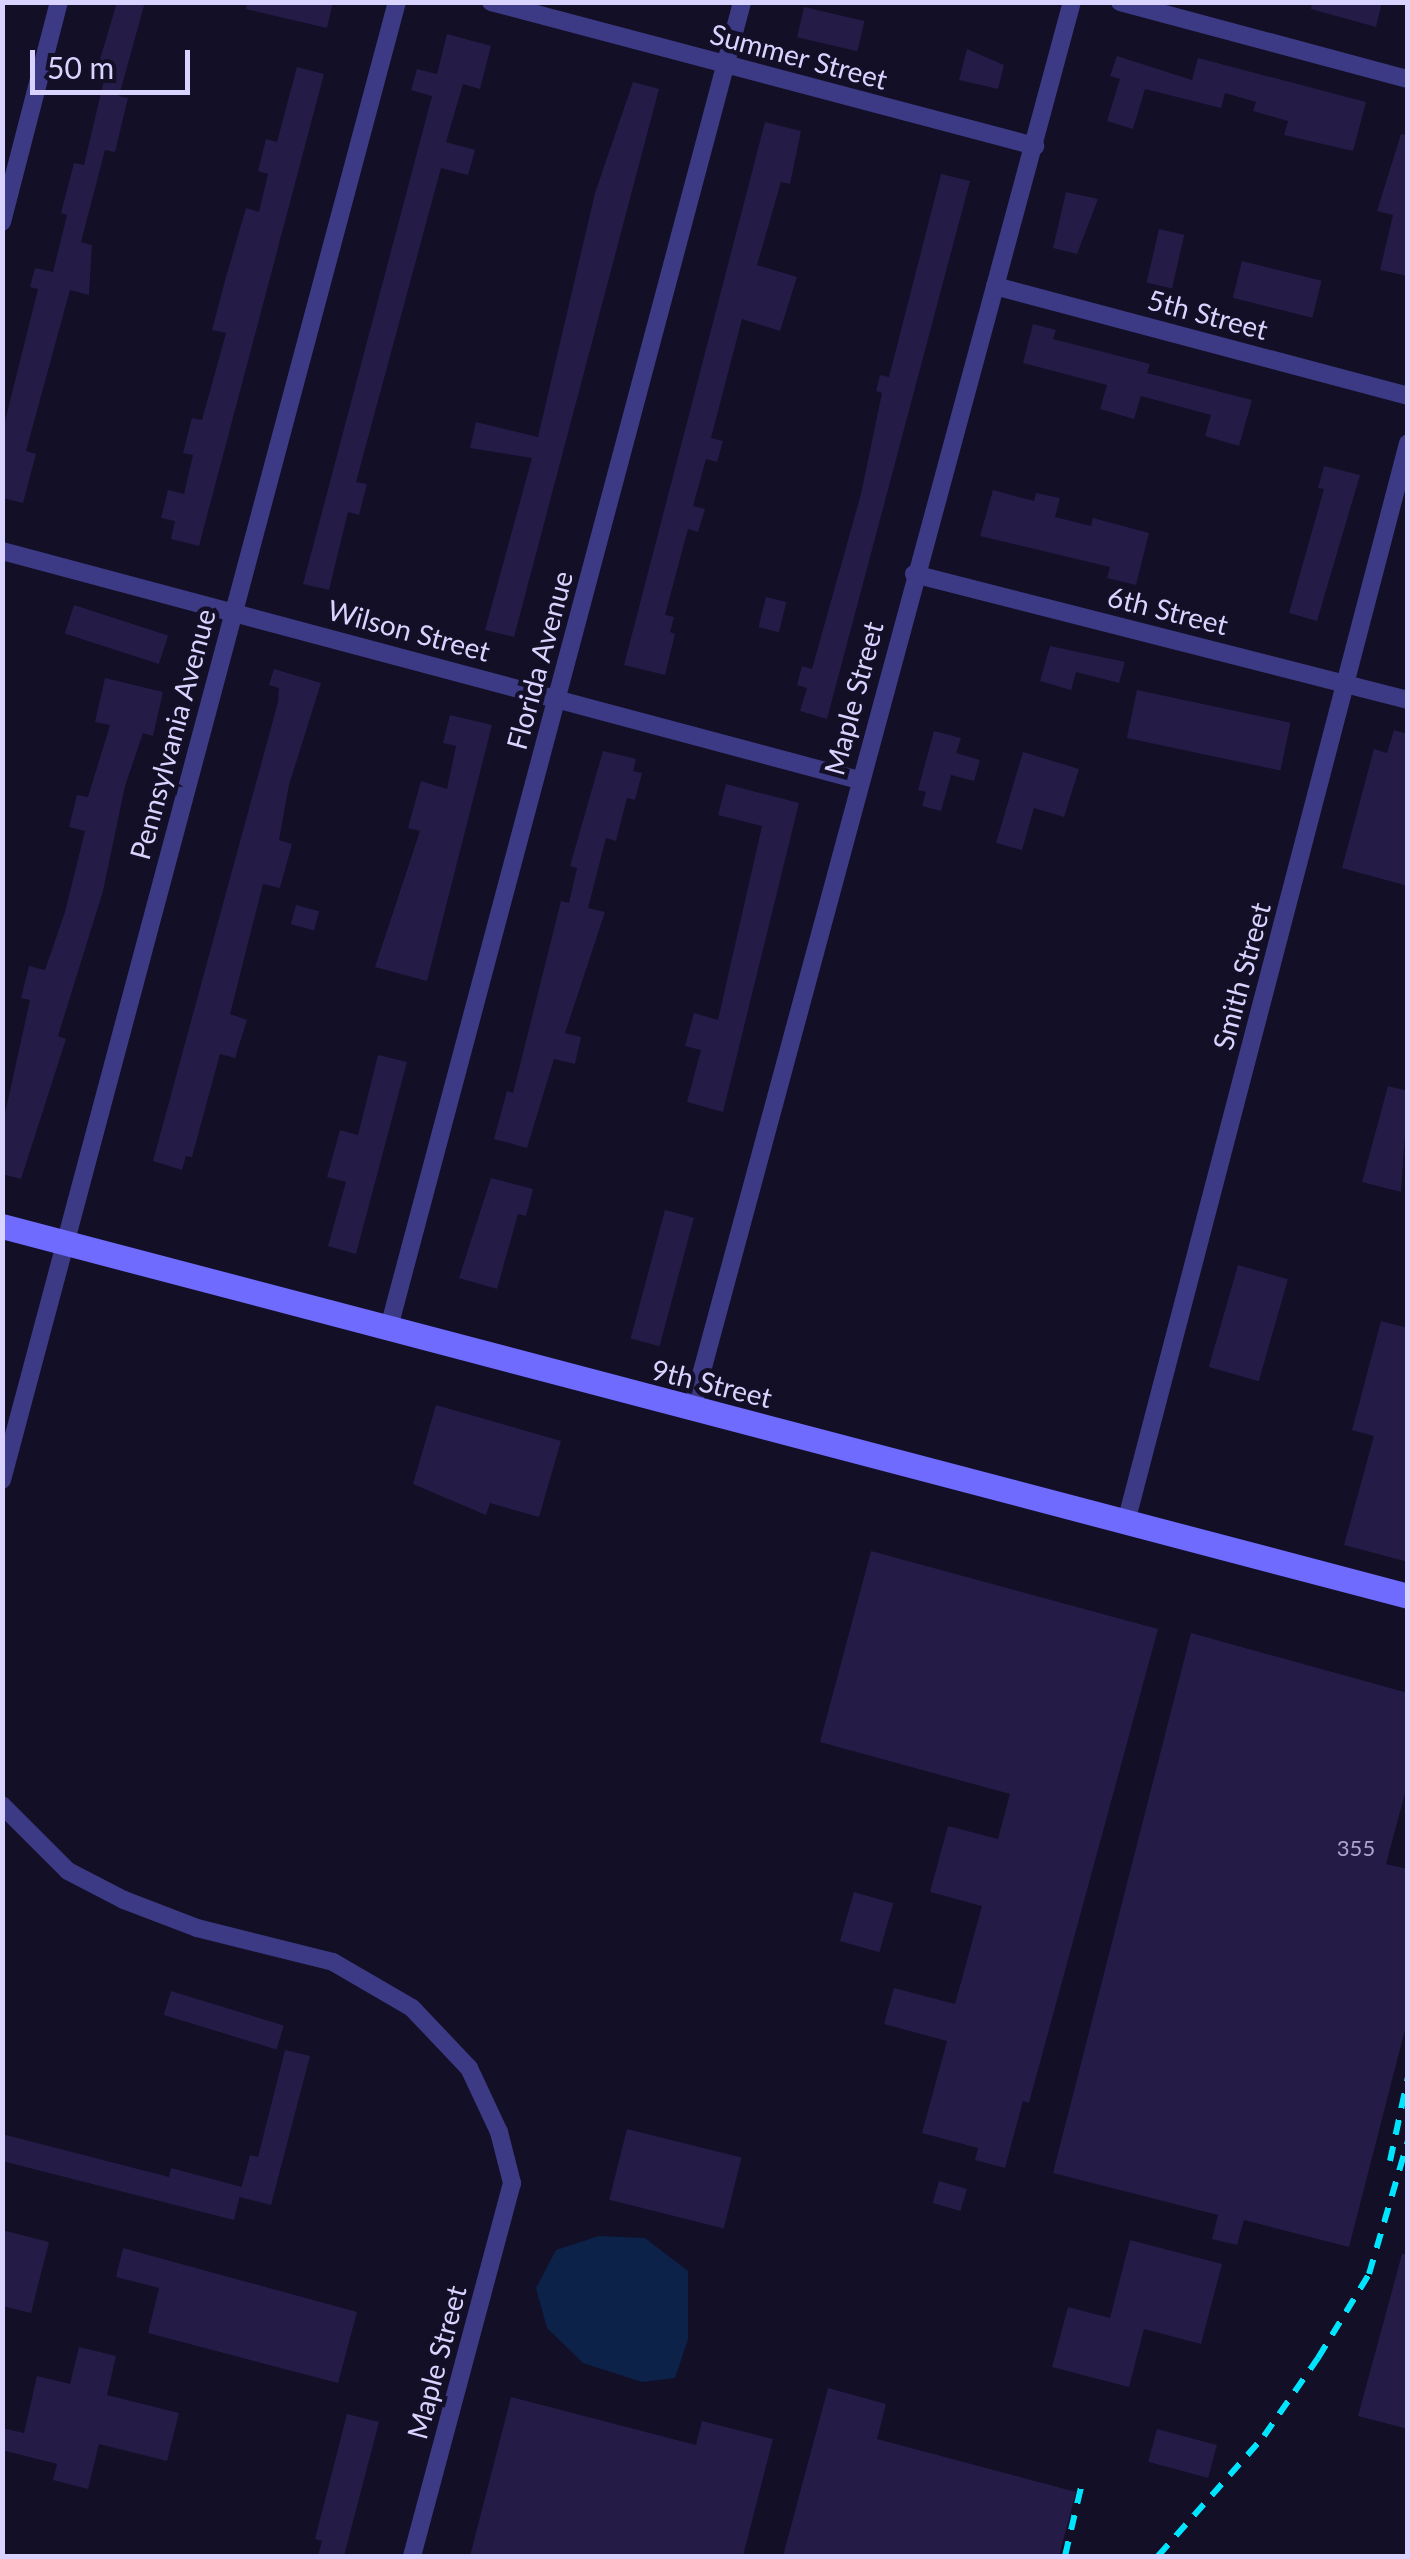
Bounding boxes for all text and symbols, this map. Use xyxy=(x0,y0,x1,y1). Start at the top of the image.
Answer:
street label: Summer Street xyxy=(707,16,891,96)
scale bar xyxy=(35,30,195,92)
text: 50 m xyxy=(47,49,114,85)
street label: 5th Street xyxy=(1144,282,1272,346)
street label: Florida Avenue xyxy=(499,567,579,753)
street label: 6th Street xyxy=(1104,579,1232,641)
street label: Wilson Street xyxy=(324,592,494,668)
street label: Pennsylvania Avenue xyxy=(122,604,222,864)
street label: Maple Street xyxy=(816,618,890,778)
street label: Smith Street xyxy=(1205,899,1277,1053)
street label: 9th Street xyxy=(648,1352,776,1414)
house number: 355 xyxy=(1337,1835,1375,1861)
street label: Maple Street xyxy=(399,2282,473,2442)

